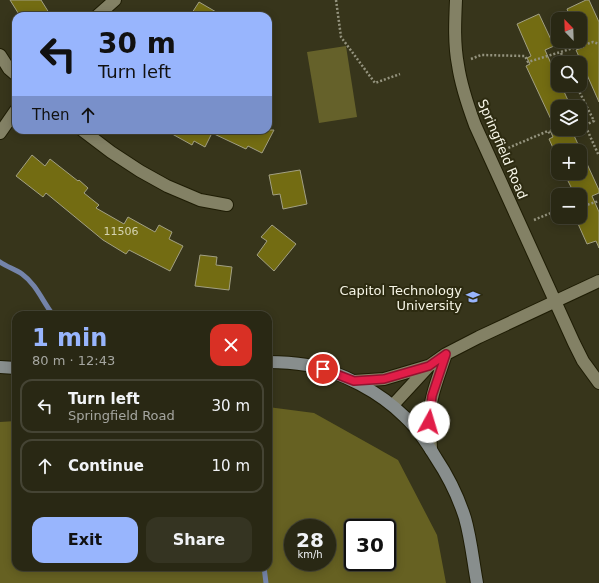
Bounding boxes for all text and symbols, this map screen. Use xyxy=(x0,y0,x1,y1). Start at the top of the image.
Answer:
north arrow xyxy=(551,12,587,48)
map controls xyxy=(551,12,587,224)
text: 30 m xyxy=(98,27,176,60)
icon: left xyxy=(32,28,84,80)
button: search xyxy=(551,56,587,92)
text: Turn left xyxy=(98,61,171,82)
street label: Springfield Road xyxy=(475,97,530,201)
button: layers xyxy=(551,100,587,136)
icon: ahead xyxy=(77,104,99,126)
text: Then xyxy=(32,106,69,124)
button: + xyxy=(551,144,587,180)
button: − xyxy=(551,188,587,224)
house number: 11506 xyxy=(104,225,139,238)
place label: Capitol Technology University xyxy=(339,283,462,313)
school or university icon: Capitol Technology University xyxy=(465,289,481,305)
text: 1 min xyxy=(32,324,107,352)
button: close xyxy=(210,324,252,366)
pin xyxy=(306,352,340,386)
text: 80 m · 12:43 xyxy=(32,353,115,368)
icon: arrive xyxy=(312,358,334,380)
text: Turn left xyxy=(68,390,140,408)
icon: left xyxy=(34,395,56,417)
text: 30 m xyxy=(212,397,250,415)
position arrow xyxy=(408,401,450,443)
text: Springfield Road xyxy=(68,408,175,423)
icon: ahead xyxy=(34,455,56,477)
text: Continue xyxy=(68,457,144,475)
text: 10 m xyxy=(212,457,250,475)
button: Exit xyxy=(32,517,138,563)
button: Share xyxy=(146,517,252,563)
speed limit sign: 30 xyxy=(344,519,396,571)
text: 28 xyxy=(296,528,324,552)
text: km/h xyxy=(297,549,323,560)

